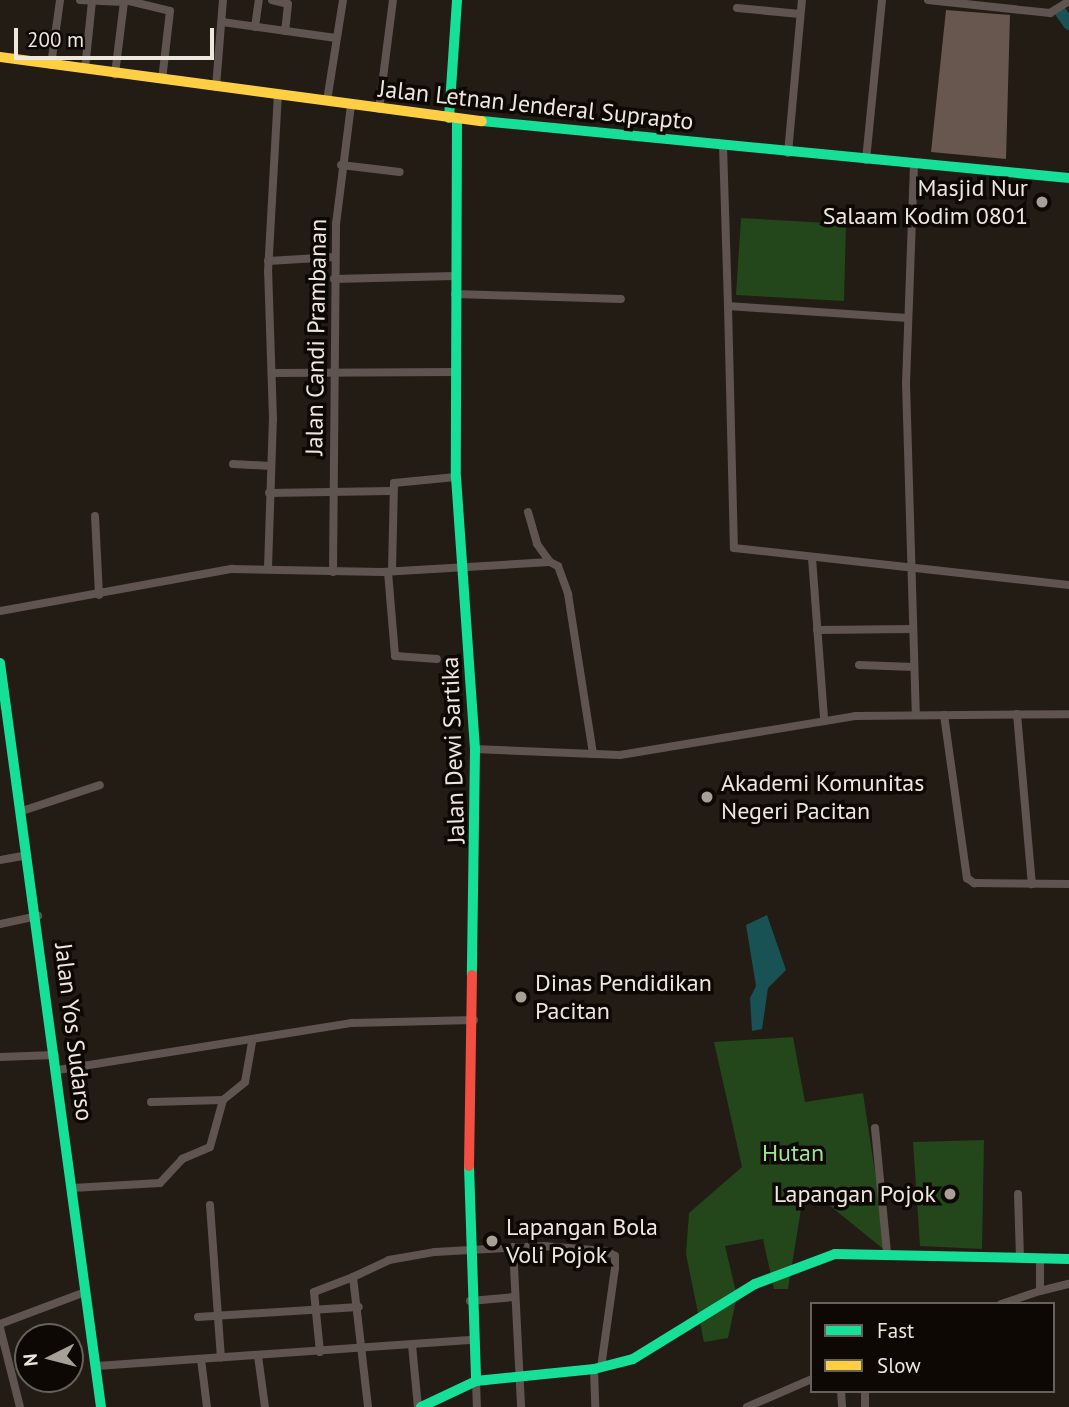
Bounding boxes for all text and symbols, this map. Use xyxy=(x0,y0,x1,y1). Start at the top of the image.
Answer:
scale bar xyxy=(18,14,217,58)
text: 200 m xyxy=(27,26,84,53)
street label: Jalan Letnan Jenderal Suprapto xyxy=(377,74,695,136)
place label: Masjid Nur Salaam Kodim 0801 xyxy=(823,174,1028,230)
marker: Masjid Nur Salaam Kodim 0801 xyxy=(1034,194,1050,210)
street label: Jalan Candi Prambanan xyxy=(300,218,332,456)
street label: Jalan Dewi Sartika xyxy=(435,656,471,844)
place label: Akademi Komunitas Negeri Pacitan xyxy=(721,769,924,825)
marker: Akademi Komunitas Negeri Pacitan xyxy=(699,789,715,805)
street label: Jalan Yos Sudarso xyxy=(49,941,99,1123)
place label: Dinas Pendidikan Pacitan xyxy=(535,969,712,1025)
marker: Dinas Pendidikan Pacitan xyxy=(513,989,529,1005)
park label: Hutan xyxy=(762,1139,824,1167)
place label: Lapangan Pojok xyxy=(774,1180,936,1208)
marker: Lapangan Pojok xyxy=(942,1186,958,1202)
place label: Lapangan Bola Voli Pojok xyxy=(506,1213,658,1269)
marker: Lapangan Bola Voli Pojok xyxy=(484,1233,500,1249)
legend xyxy=(810,1302,1055,1393)
text: Fast xyxy=(877,1317,914,1344)
north arrow xyxy=(14,1323,84,1393)
text: Slow xyxy=(877,1352,921,1379)
text: N xyxy=(18,1353,43,1367)

